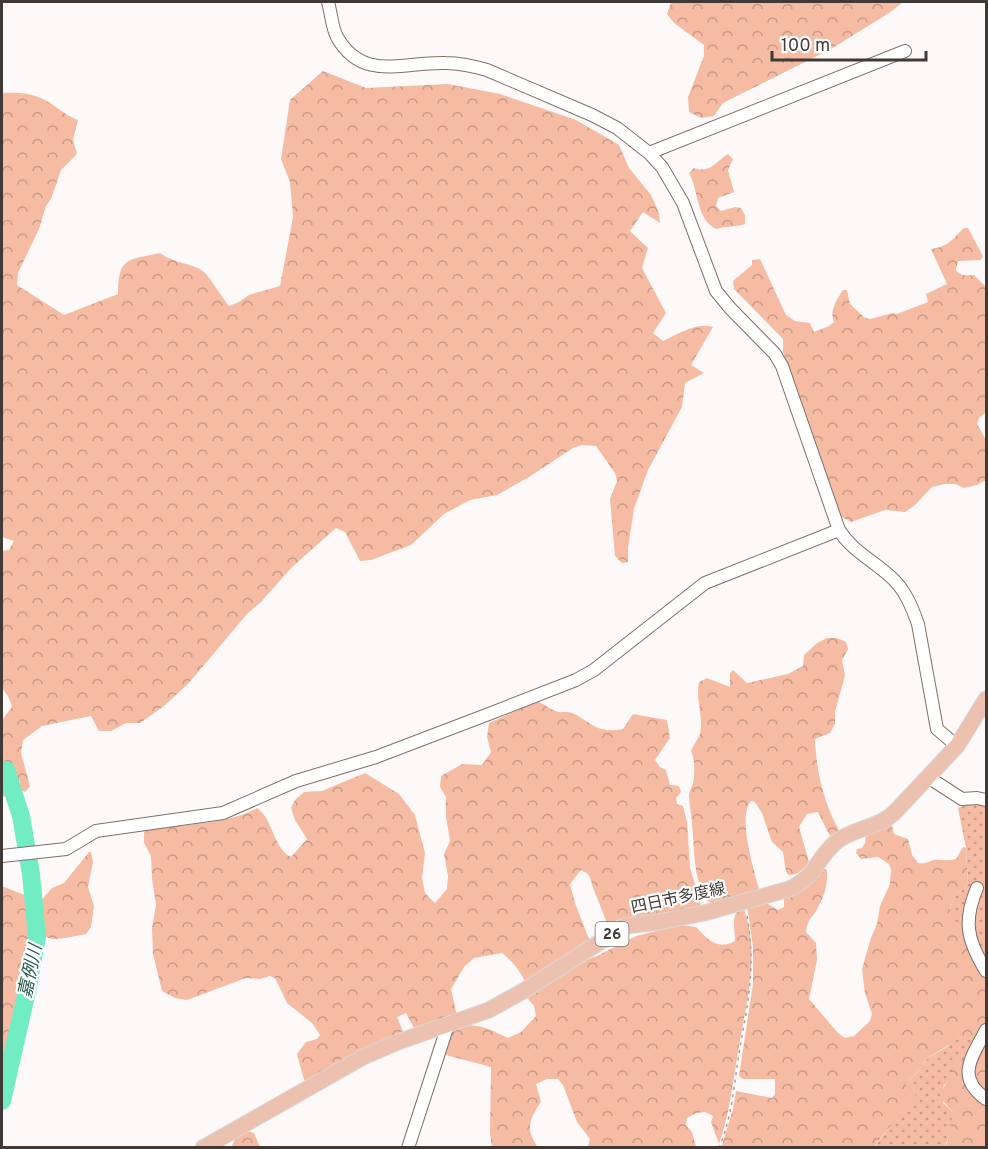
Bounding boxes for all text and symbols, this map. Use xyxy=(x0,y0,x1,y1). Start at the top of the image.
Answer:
scale bar xyxy=(772,24,926,62)
text: 100 m xyxy=(781,35,830,58)
street label: 四日市多度線 xyxy=(629,879,727,919)
road number: 26 xyxy=(596,922,628,946)
water label: 嘉例川 xyxy=(15,941,49,1000)

